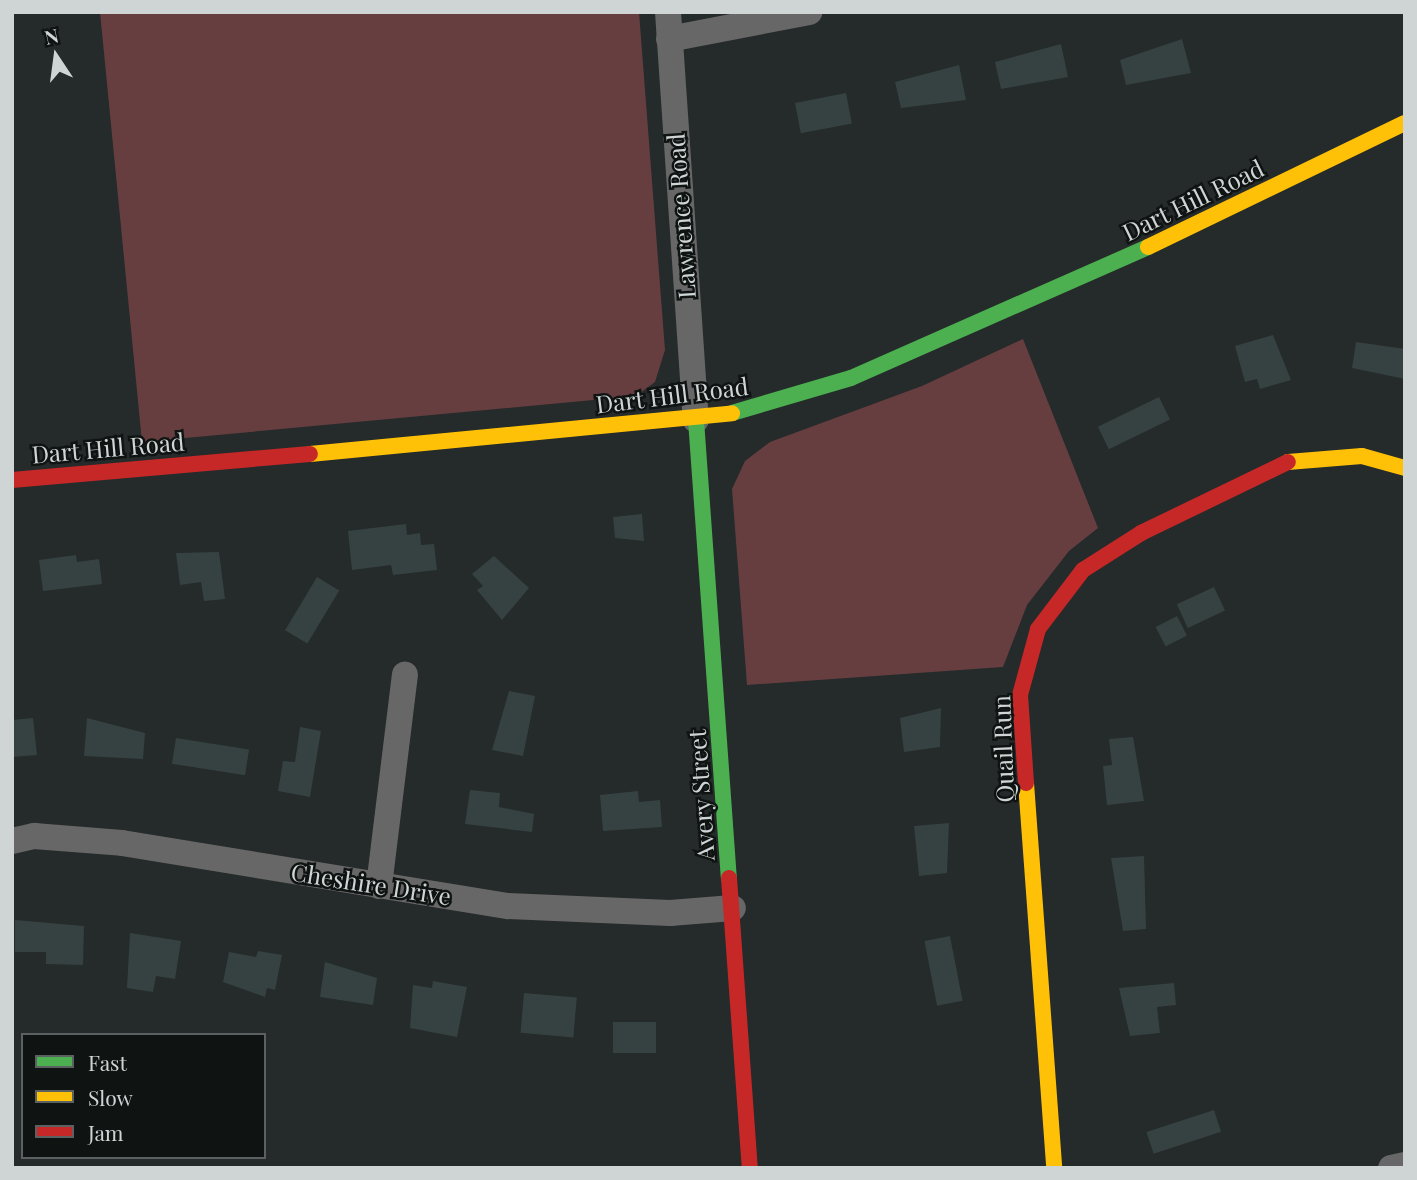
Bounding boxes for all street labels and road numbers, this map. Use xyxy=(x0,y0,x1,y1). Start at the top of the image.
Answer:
street label: Lawrence Road xyxy=(661,132,701,300)
street label: Dart Hill Road xyxy=(1118,153,1268,247)
street label: Dart Hill Road xyxy=(594,371,750,419)
street label: Dart Hill Road xyxy=(30,427,186,469)
street label: Quail Run xyxy=(987,695,1019,803)
street label: Avery Street xyxy=(682,728,720,862)
street label: Cheshire Drive xyxy=(289,857,453,911)

